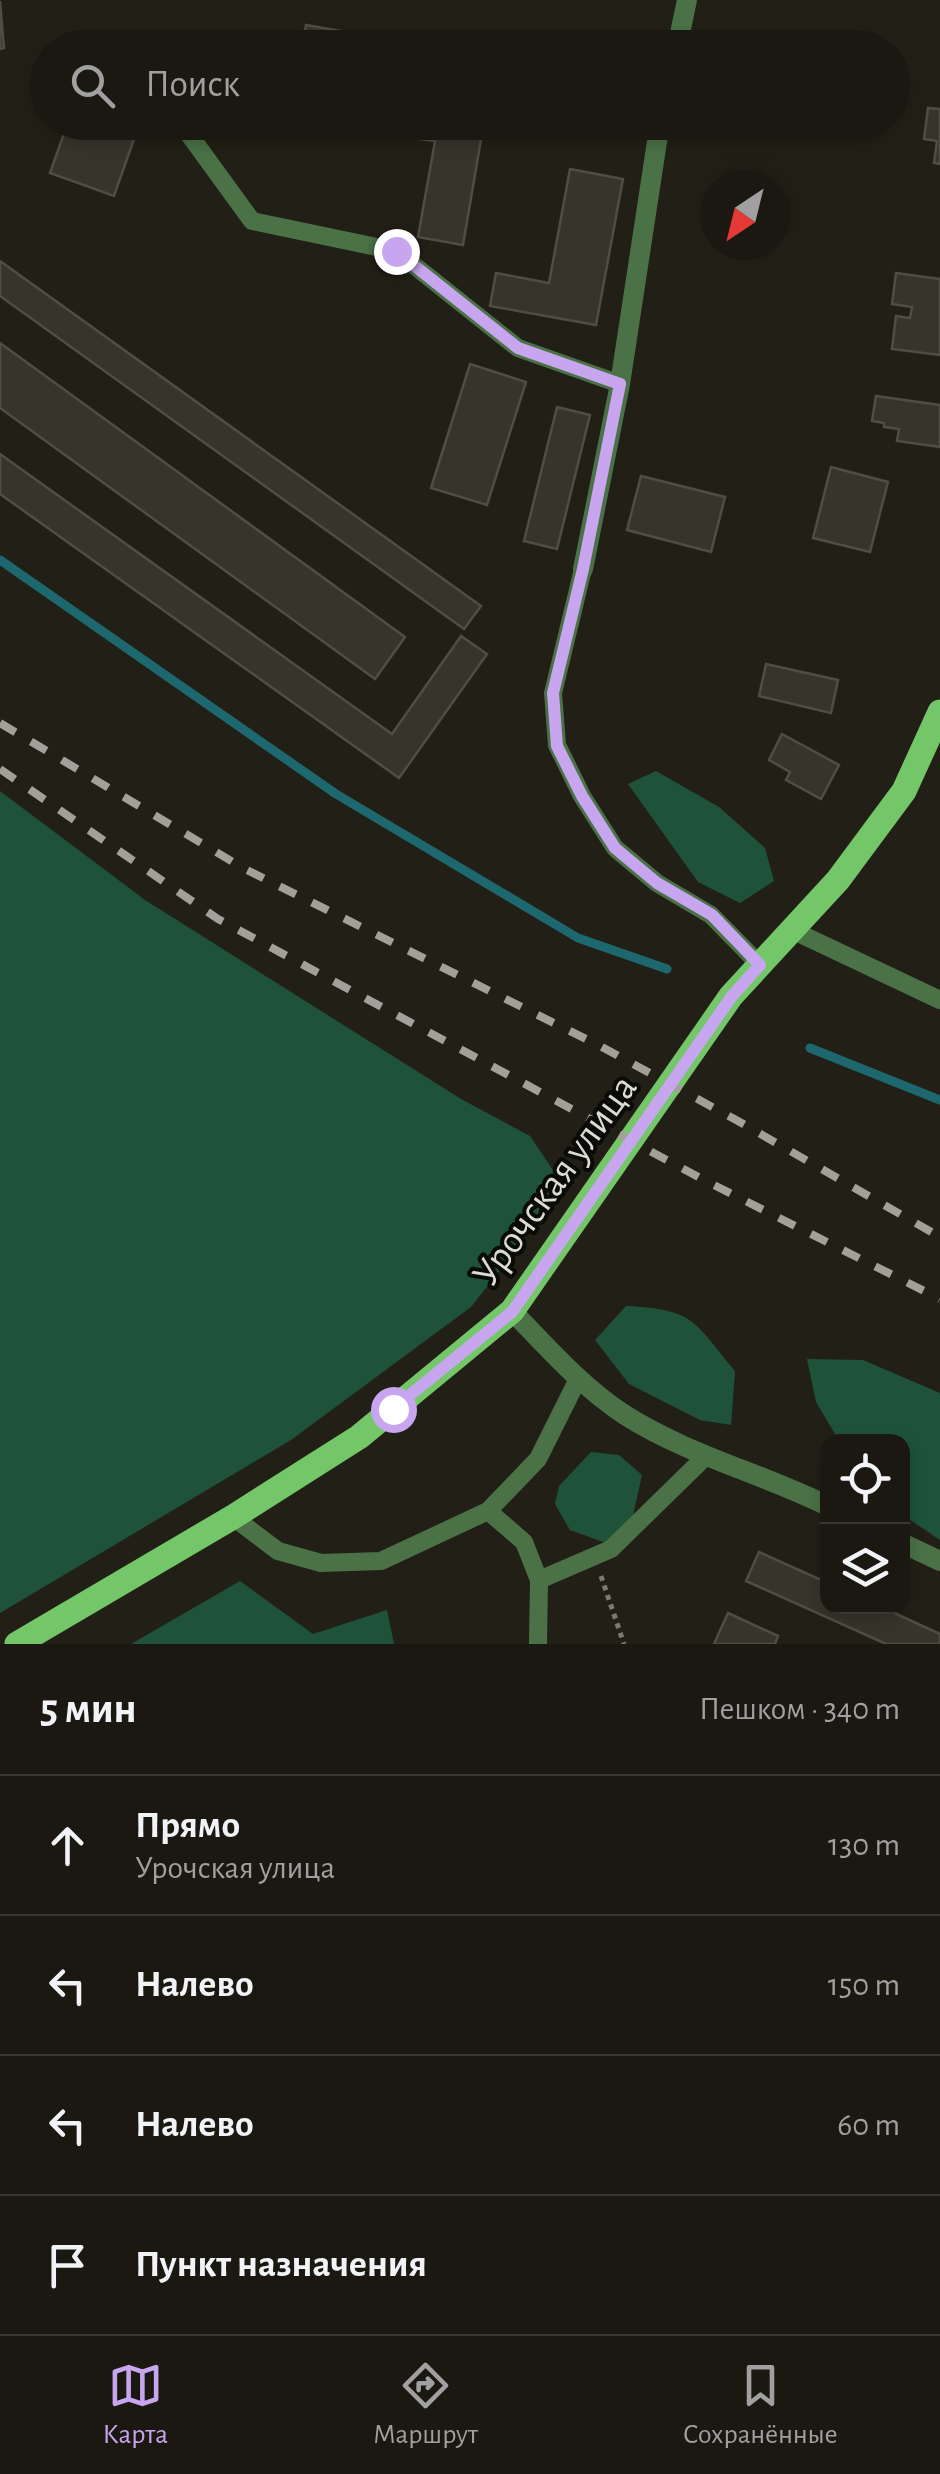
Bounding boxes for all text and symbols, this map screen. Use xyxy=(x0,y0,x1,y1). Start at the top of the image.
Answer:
search box xyxy=(30,30,910,140)
icon: search xyxy=(65,58,120,113)
text: Поиск xyxy=(145,66,240,104)
north arrow xyxy=(700,170,790,260)
route end xyxy=(374,229,420,275)
street label: Урочская улица xyxy=(465,1068,645,1294)
route start xyxy=(371,1387,417,1433)
map controls xyxy=(820,1434,910,1614)
button: locate xyxy=(820,1434,910,1524)
button: layers xyxy=(820,1524,910,1614)
text: 5 мин xyxy=(40,1688,137,1730)
text: Пешком · 340 m xyxy=(699,1693,900,1725)
text: Прямо xyxy=(135,1807,240,1845)
icon: ahead xyxy=(40,1818,95,1873)
text: 130 m xyxy=(828,1829,900,1861)
text: Урочская улица xyxy=(135,1852,335,1884)
icon: left xyxy=(40,1958,95,2013)
text: Налево xyxy=(135,1966,254,2004)
text: 150 m xyxy=(828,1969,900,2001)
icon: left xyxy=(40,2098,95,2153)
text: Налево xyxy=(135,2106,254,2144)
text: 60 m xyxy=(837,2109,900,2141)
icon: arrive xyxy=(40,2238,95,2293)
text: Пункт назначения xyxy=(135,2246,427,2284)
tab: Карта xyxy=(102,2358,168,2452)
tab: Маршрут xyxy=(373,2358,478,2452)
tab: Сохранённые xyxy=(683,2358,838,2452)

